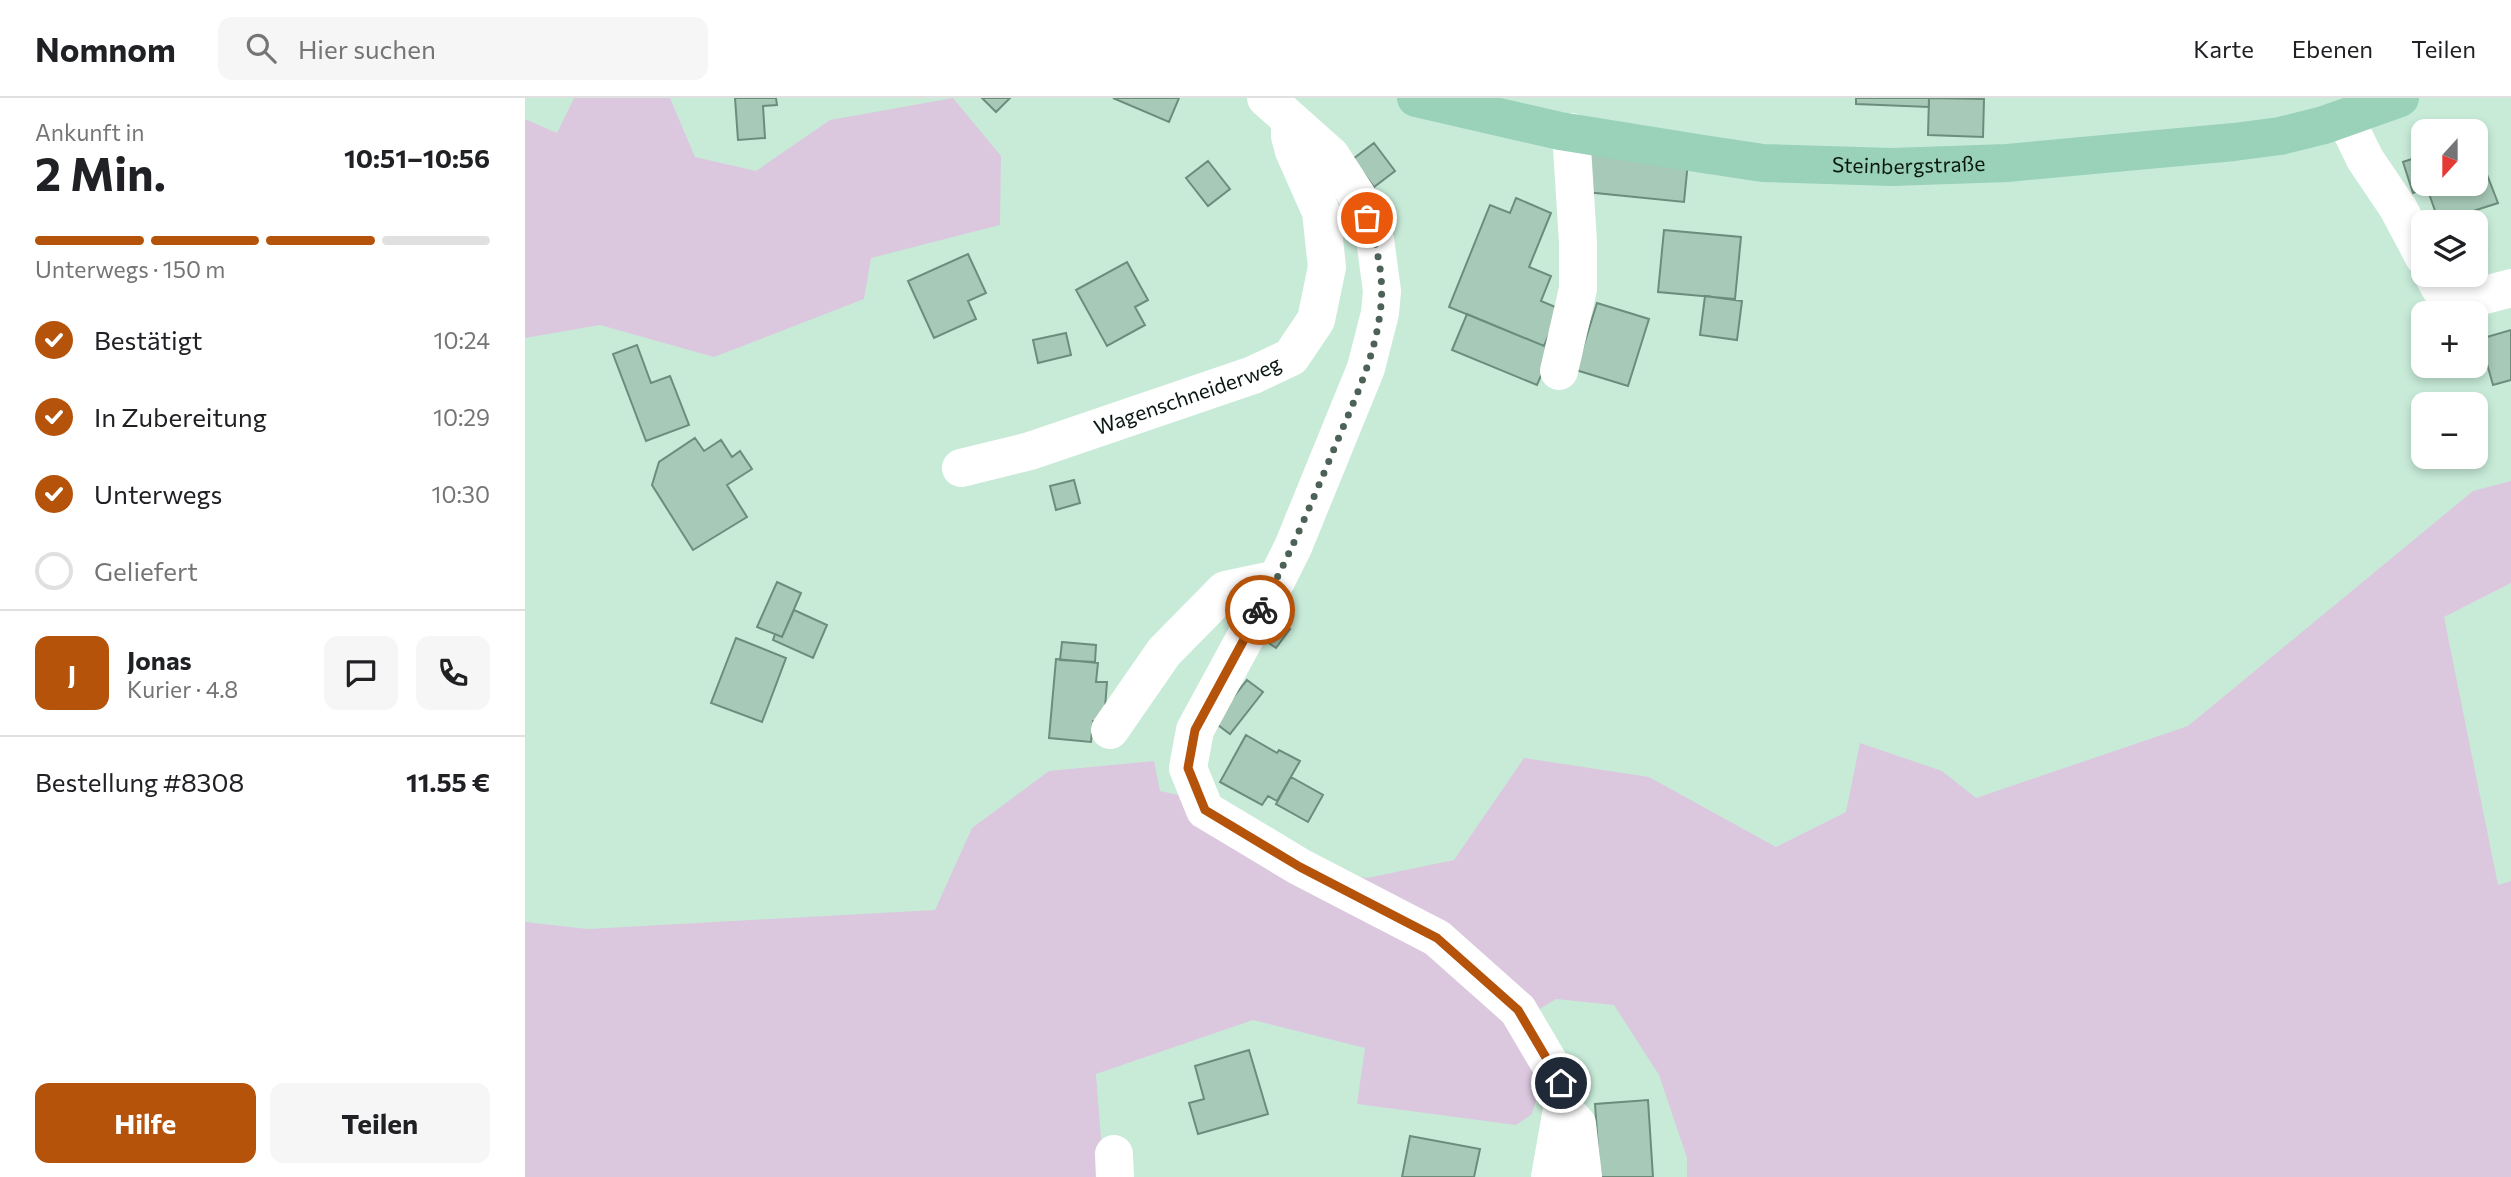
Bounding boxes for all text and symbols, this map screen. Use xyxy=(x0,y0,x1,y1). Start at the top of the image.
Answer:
search box xyxy=(218,17,708,80)
text: Nomnom xyxy=(35,28,176,69)
icon: search xyxy=(242,29,280,67)
text: Hier suchen xyxy=(298,33,436,64)
text: Karte xyxy=(2193,34,2254,63)
text: Ebenen xyxy=(2292,34,2373,63)
text: Teilen xyxy=(2411,34,2476,63)
text: Ankunft in xyxy=(35,118,145,146)
north arrow xyxy=(2411,119,2489,196)
map controls xyxy=(2411,119,2488,469)
text: 10:51–10:56 xyxy=(344,142,490,173)
text: 2 Min. xyxy=(35,144,166,200)
street label: Steinbergstraße xyxy=(1832,150,1986,178)
pin xyxy=(1337,188,1397,248)
icon: bag xyxy=(1348,199,1386,237)
button: layers xyxy=(2411,210,2488,287)
text: Unterwegs · 150 m xyxy=(35,255,225,283)
button: + xyxy=(2411,301,2488,378)
icon: check xyxy=(35,321,73,359)
text: Bestätigt xyxy=(94,324,203,355)
text: 10:24 xyxy=(434,326,490,354)
street label: Wagenschneiderweg xyxy=(1090,350,1285,439)
button: − xyxy=(2411,392,2488,469)
icon: check xyxy=(35,398,73,436)
text: In Zubereitung xyxy=(94,401,267,432)
text: 10:29 xyxy=(433,403,490,431)
icon: check xyxy=(35,475,73,513)
text: Unterwegs xyxy=(94,478,222,509)
text: 10:30 xyxy=(432,480,490,508)
text: Geliefert xyxy=(94,555,198,586)
courier xyxy=(1225,575,1295,645)
icon: bike xyxy=(1241,591,1279,629)
button: chat xyxy=(324,636,398,710)
button: phone xyxy=(416,636,490,710)
text: Jonas xyxy=(127,644,192,675)
text: J xyxy=(68,658,76,689)
text: Kurier · 4.8 xyxy=(127,675,238,703)
text: Bestellung #8308 xyxy=(35,766,244,797)
text: 11.55 € xyxy=(406,766,490,797)
pin xyxy=(1531,1053,1591,1113)
icon: home xyxy=(1542,1064,1580,1102)
button: Hilfe xyxy=(35,1083,256,1163)
button: Teilen xyxy=(270,1083,490,1163)

